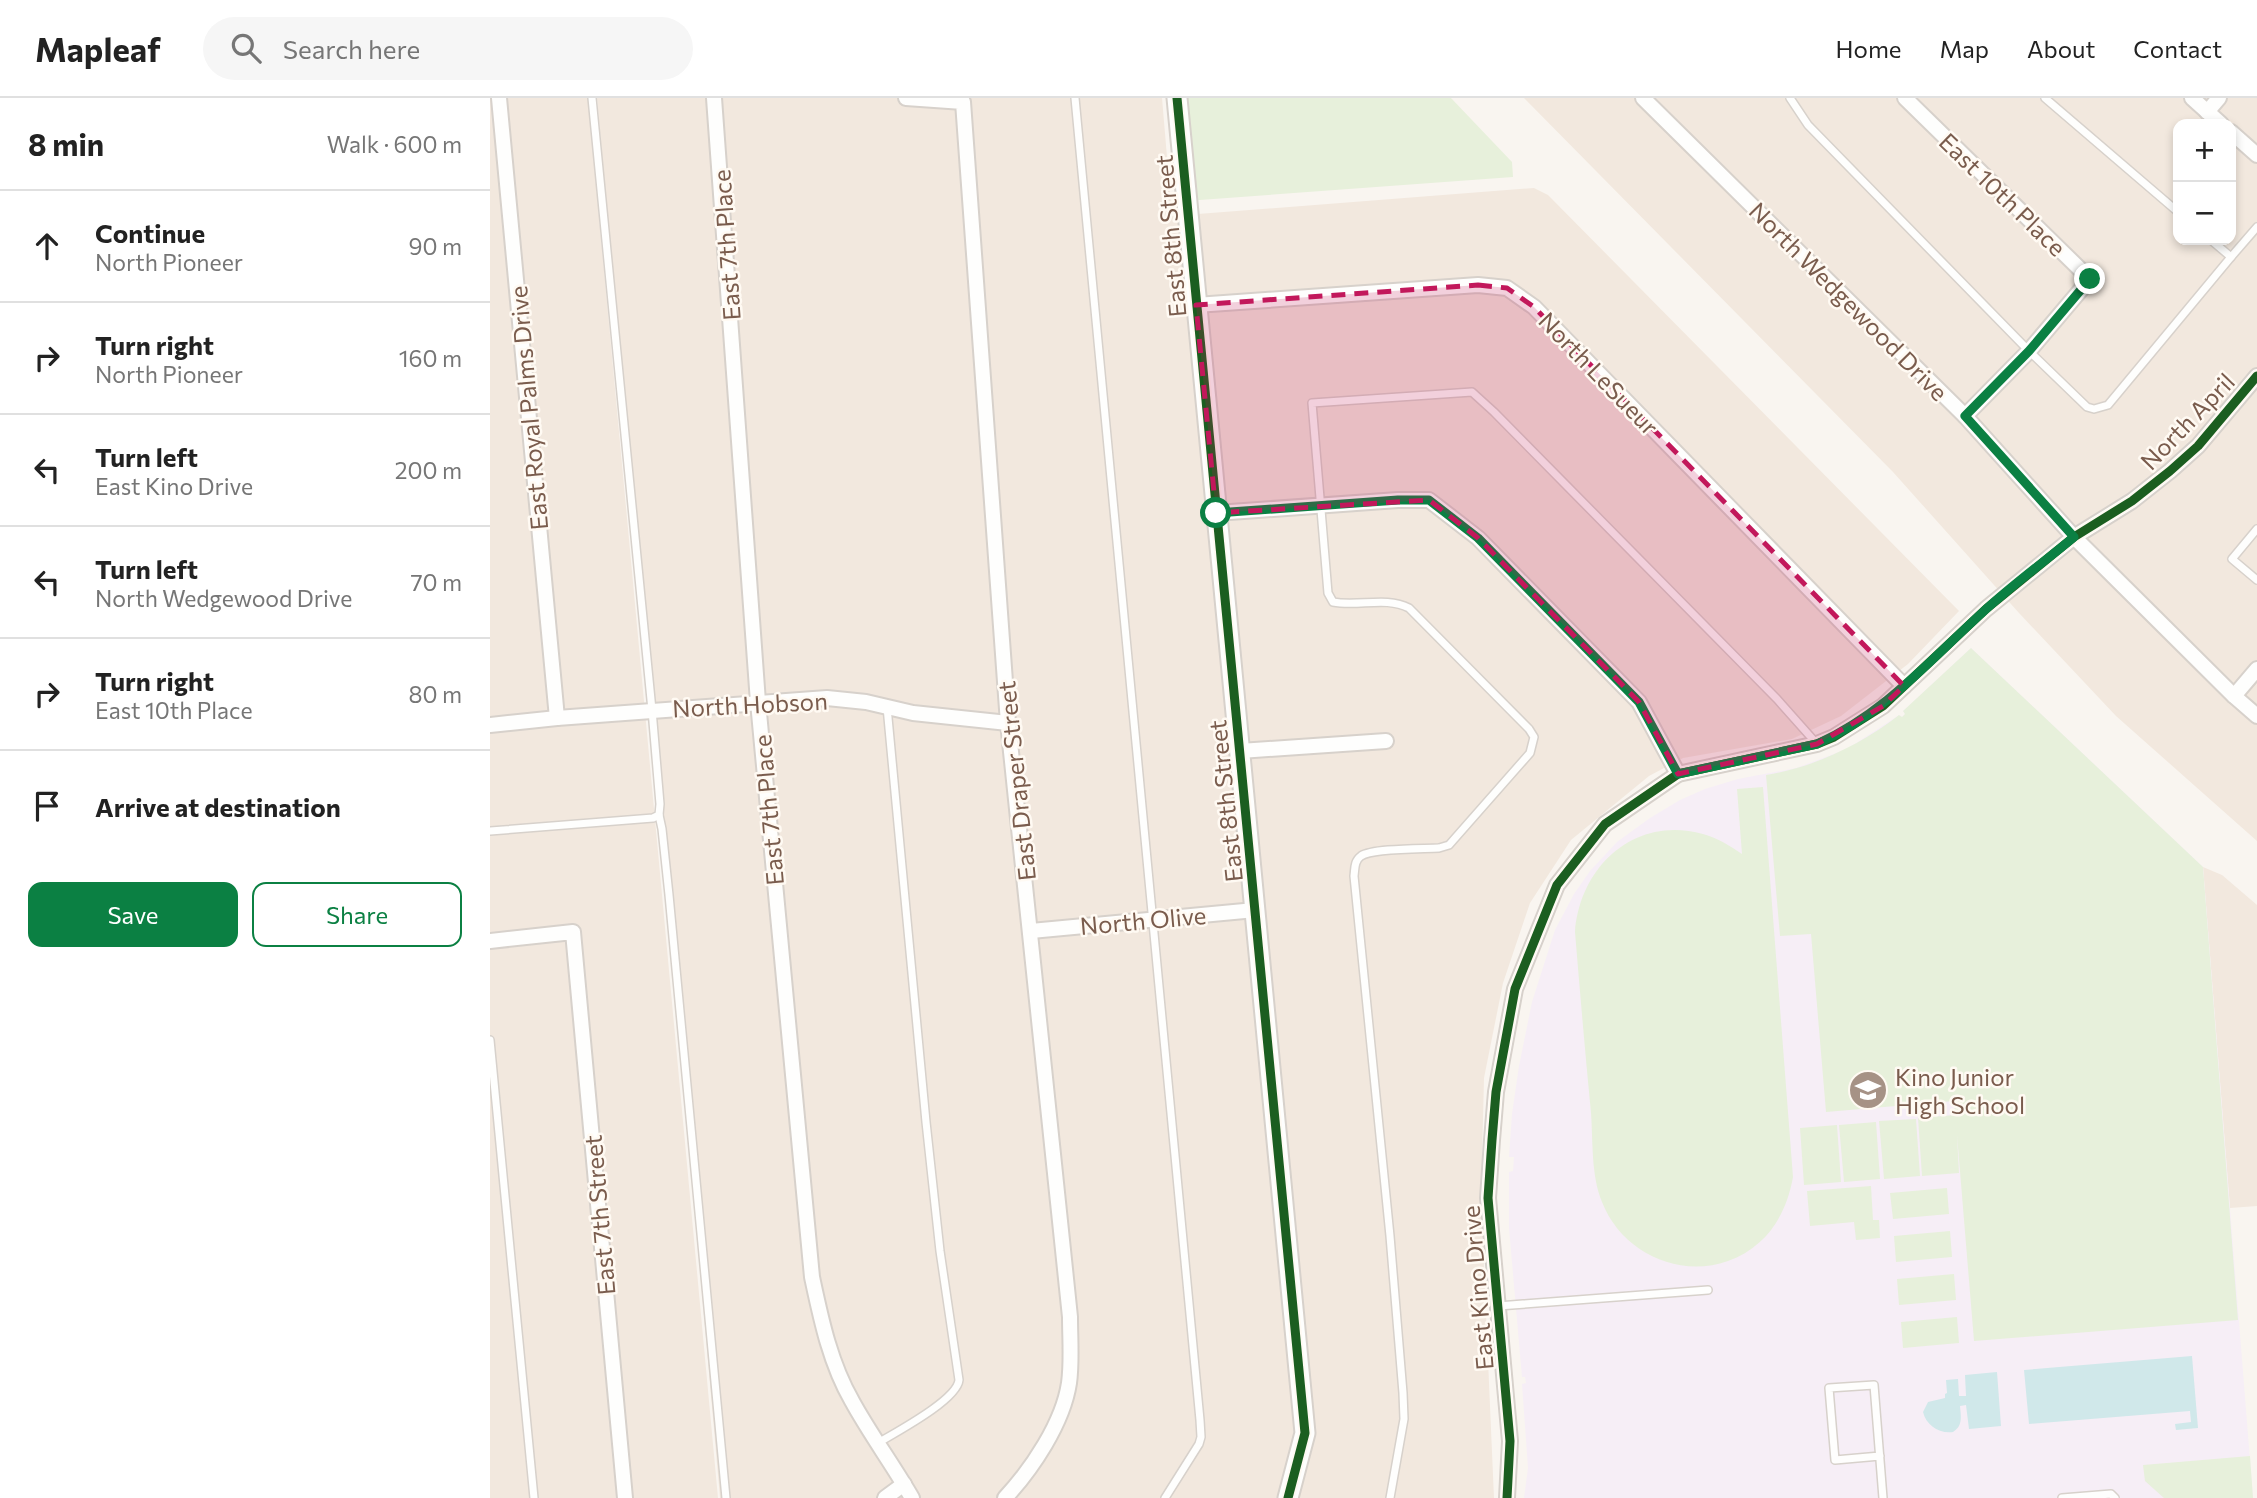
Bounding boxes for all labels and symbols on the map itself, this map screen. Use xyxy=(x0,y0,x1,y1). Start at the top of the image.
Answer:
street label: East 10th Place xyxy=(1934,126,2072,262)
street label: East 8th Street xyxy=(1148,154,1192,318)
street label: East 7th Place xyxy=(706,169,746,321)
street label: North Wedgewood Drive xyxy=(1744,196,1954,406)
route end xyxy=(2074,263,2105,294)
street label: East Royal Palms Drive xyxy=(503,285,553,531)
street label: North LeSueur xyxy=(1533,305,1665,441)
street label: North April xyxy=(2134,367,2240,475)
route start xyxy=(1200,497,1231,528)
street label: East Draper Street xyxy=(991,680,1041,882)
street label: North Hobson xyxy=(672,685,828,723)
street label: East 8th Street xyxy=(1202,718,1248,883)
street label: East 7th Place xyxy=(747,733,789,887)
street label: North Olive xyxy=(1079,900,1207,940)
place label: Kino Junior High School xyxy=(1895,1062,2025,1119)
school or university icon: Kino Junior High School xyxy=(1847,1069,1889,1111)
street label: East 7th Street xyxy=(578,1133,620,1296)
street label: East Kino Drive xyxy=(1455,1205,1499,1371)

